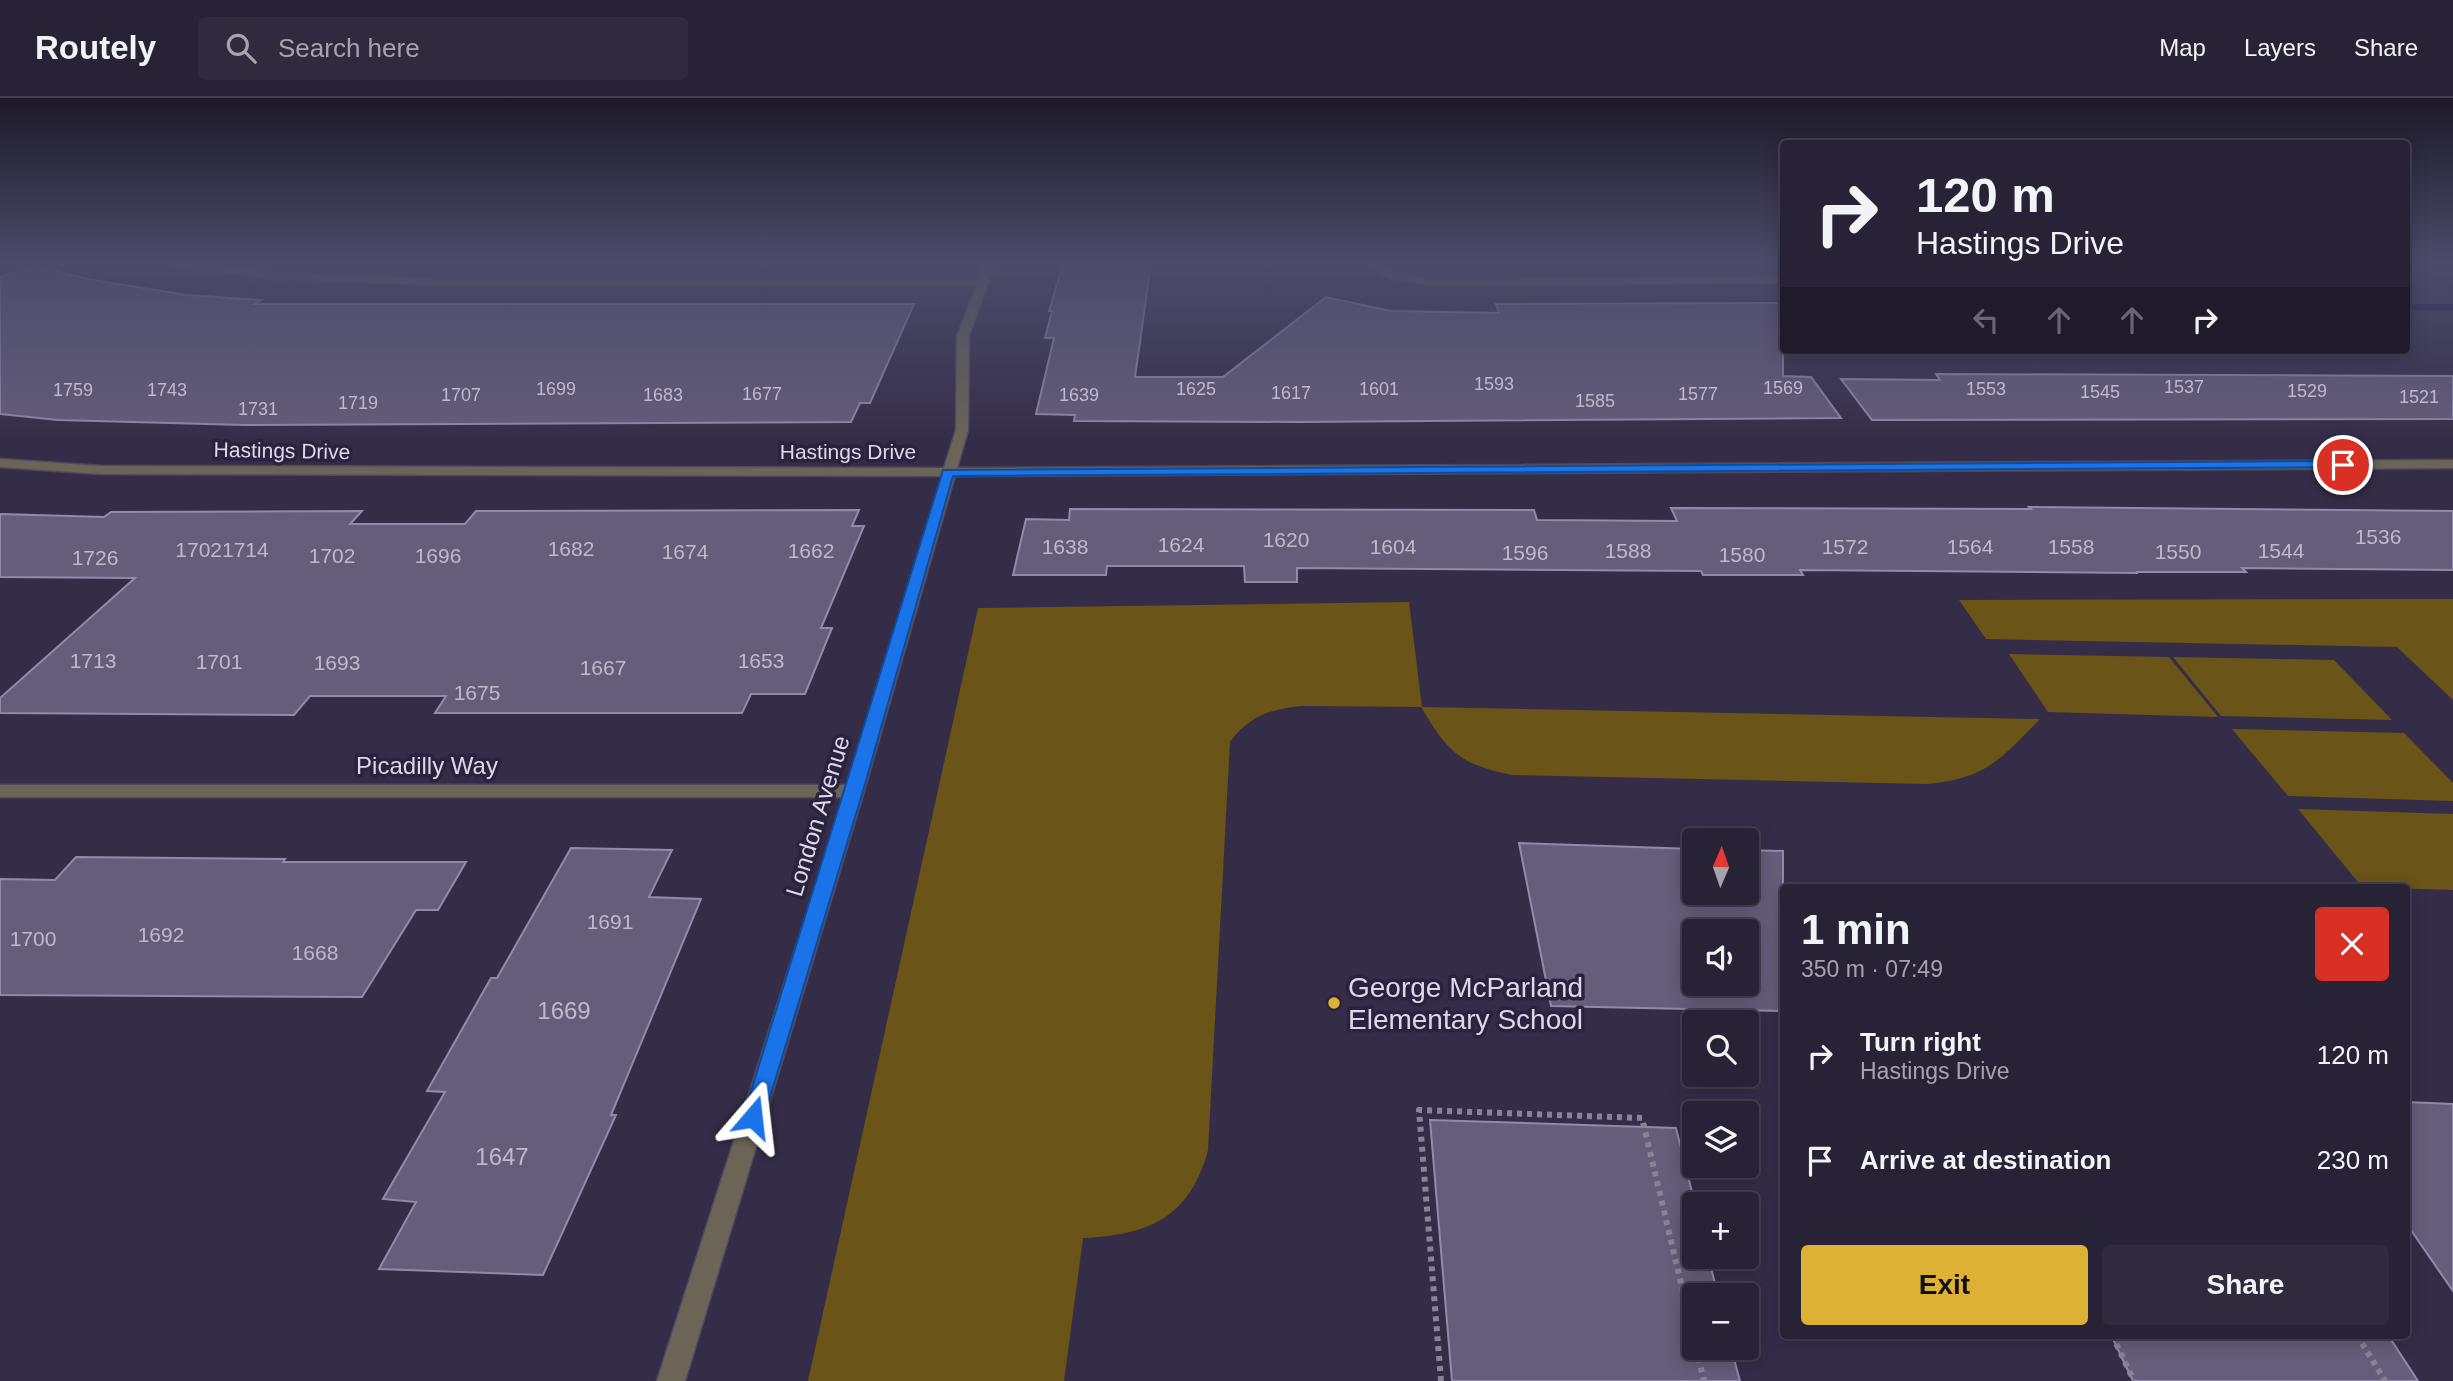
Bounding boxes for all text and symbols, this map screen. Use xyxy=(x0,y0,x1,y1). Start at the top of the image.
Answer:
search box xyxy=(198,17,688,80)
text: Routely xyxy=(35,29,156,66)
icon: search xyxy=(222,29,260,67)
text: Search here xyxy=(278,33,420,63)
text: Map xyxy=(2159,34,2206,61)
text: Layers xyxy=(2244,34,2316,61)
text: Share xyxy=(2354,34,2418,61)
icon: right xyxy=(1801,168,1892,259)
text: 120 m xyxy=(1916,168,2055,222)
text: Hastings Drive xyxy=(1916,225,2124,261)
icon: left xyxy=(1967,301,2005,339)
icon: ahead xyxy=(2040,301,2078,339)
icon: ahead xyxy=(2113,301,2151,339)
icon: right xyxy=(2186,301,2224,339)
house number: 1593 xyxy=(1474,374,1514,394)
house number: 1537 xyxy=(2164,377,2204,397)
house number: 1569 xyxy=(1763,378,1803,398)
house number: 1699 xyxy=(536,379,576,399)
house number: 1625 xyxy=(1176,379,1216,399)
house number: 1601 xyxy=(1359,379,1399,399)
house number: 1553 xyxy=(1966,379,2006,399)
house number: 1759 xyxy=(53,380,93,400)
house number: 1743 xyxy=(147,380,187,400)
house number: 1529 xyxy=(2287,381,2327,401)
house number: 1545 xyxy=(2080,382,2120,402)
house number: 1617 xyxy=(1271,383,1311,403)
house number: 1677 xyxy=(742,384,782,404)
house number: 1577 xyxy=(1678,384,1718,404)
house number: 1707 xyxy=(441,385,481,405)
house number: 1683 xyxy=(643,385,683,405)
house number: 1639 xyxy=(1059,385,1099,405)
house number: 1521 xyxy=(2399,387,2439,407)
house number: 1585 xyxy=(1575,391,1615,411)
house number: 1719 xyxy=(338,393,378,413)
house number: 1731 xyxy=(238,399,278,419)
pin xyxy=(2313,435,2373,495)
street label: Hastings Drive xyxy=(214,438,350,463)
street label: Hastings Drive xyxy=(780,440,916,463)
icon: arrive xyxy=(2324,446,2362,484)
house number: 1536 xyxy=(2355,525,2401,548)
house number: 1620 xyxy=(1263,528,1309,551)
house number: 1624 xyxy=(1158,533,1205,556)
house number: 1638 xyxy=(1042,535,1088,558)
house number: 1604 xyxy=(1370,535,1417,558)
house number: 1572 xyxy=(1822,535,1868,558)
house number: 1564 xyxy=(1947,535,1994,558)
house number: 1558 xyxy=(2048,535,2094,558)
house number: 1682 xyxy=(548,537,594,560)
house number: 17021714 xyxy=(175,538,269,561)
house number: 1662 xyxy=(788,539,834,562)
house number: 1588 xyxy=(1605,539,1651,562)
house number: 1544 xyxy=(2258,539,2305,562)
house number: 1674 xyxy=(662,540,709,563)
house number: 1550 xyxy=(2155,540,2201,563)
house number: 1596 xyxy=(1502,541,1548,564)
house number: 1580 xyxy=(1719,543,1765,566)
house number: 1702 xyxy=(309,544,355,567)
house number: 1696 xyxy=(415,544,461,567)
house number: 1726 xyxy=(72,546,118,569)
house number: 1713 xyxy=(70,649,116,672)
house number: 1653 xyxy=(738,649,784,672)
house number: 1701 xyxy=(196,650,242,673)
house number: 1693 xyxy=(314,651,360,674)
house number: 1667 xyxy=(580,656,626,679)
house number: 1675 xyxy=(454,681,500,704)
street label: London Avenue xyxy=(780,732,855,899)
street label: Picadilly Way xyxy=(356,752,498,779)
north arrow xyxy=(1682,828,1759,905)
map controls xyxy=(1682,828,1759,1360)
text: 1 min xyxy=(1801,906,1911,953)
button: close xyxy=(2315,907,2389,981)
house number: 1691 xyxy=(587,910,633,933)
button: sound xyxy=(1682,919,1759,996)
house number: 1692 xyxy=(138,923,184,946)
house number: 1700 xyxy=(10,927,56,950)
house number: 1668 xyxy=(292,941,338,964)
text: 350 m · 07:49 xyxy=(1801,956,1943,982)
place label: George McParland Elementary School xyxy=(1348,972,1583,1035)
marker: George McParland Elementary School xyxy=(1326,995,1342,1011)
house number: 1669 xyxy=(537,997,591,1024)
button: search xyxy=(1682,1010,1759,1087)
text: Turn right xyxy=(1860,1027,1981,1057)
icon: right xyxy=(1801,1037,1839,1075)
text: 120 m xyxy=(2317,1040,2389,1070)
text: Hastings Drive xyxy=(1860,1058,2010,1084)
position arrow xyxy=(716,1080,790,1154)
button: layers xyxy=(1682,1101,1759,1178)
icon: arrive xyxy=(1801,1142,1839,1180)
house number: 1647 xyxy=(475,1143,529,1170)
text: Arrive at destination xyxy=(1860,1145,2111,1175)
text: 230 m xyxy=(2317,1145,2389,1175)
button: + xyxy=(1682,1192,1759,1269)
button: Exit xyxy=(1801,1245,2088,1325)
button: Share xyxy=(2102,1245,2389,1325)
button: − xyxy=(1682,1283,1759,1360)

